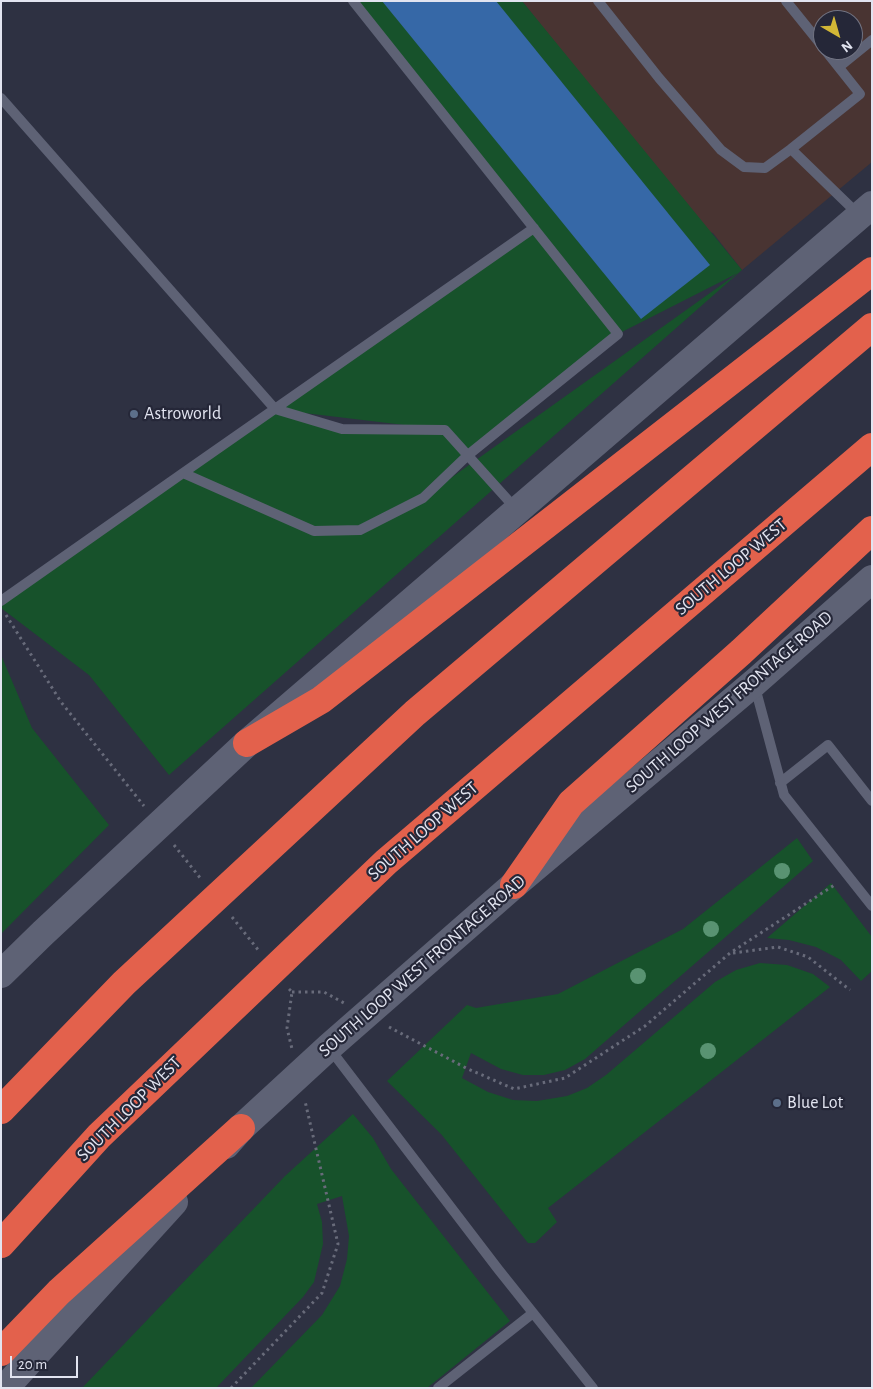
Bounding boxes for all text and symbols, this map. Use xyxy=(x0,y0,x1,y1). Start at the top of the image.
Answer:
north arrow xyxy=(813,10,863,60)
text: N xyxy=(838,38,855,55)
place label: Astroworld xyxy=(144,403,221,425)
marker: Astroworld xyxy=(128,408,140,420)
street label: SOUTH LOOP WEST xyxy=(671,514,791,620)
street label: SOUTH LOOP WEST FRONTAGE ROAD xyxy=(621,606,837,798)
street label: SOUTH LOOP WEST xyxy=(363,777,483,885)
street label: SOUTH LOOP WEST FRONTAGE ROAD xyxy=(314,870,530,1062)
street label: SOUTH LOOP WEST xyxy=(72,1052,186,1166)
place label: Blue Lot xyxy=(787,1092,843,1114)
marker: Blue Lot xyxy=(771,1097,783,1109)
scale bar xyxy=(12,1346,80,1378)
text: 20 m xyxy=(18,1357,47,1372)

